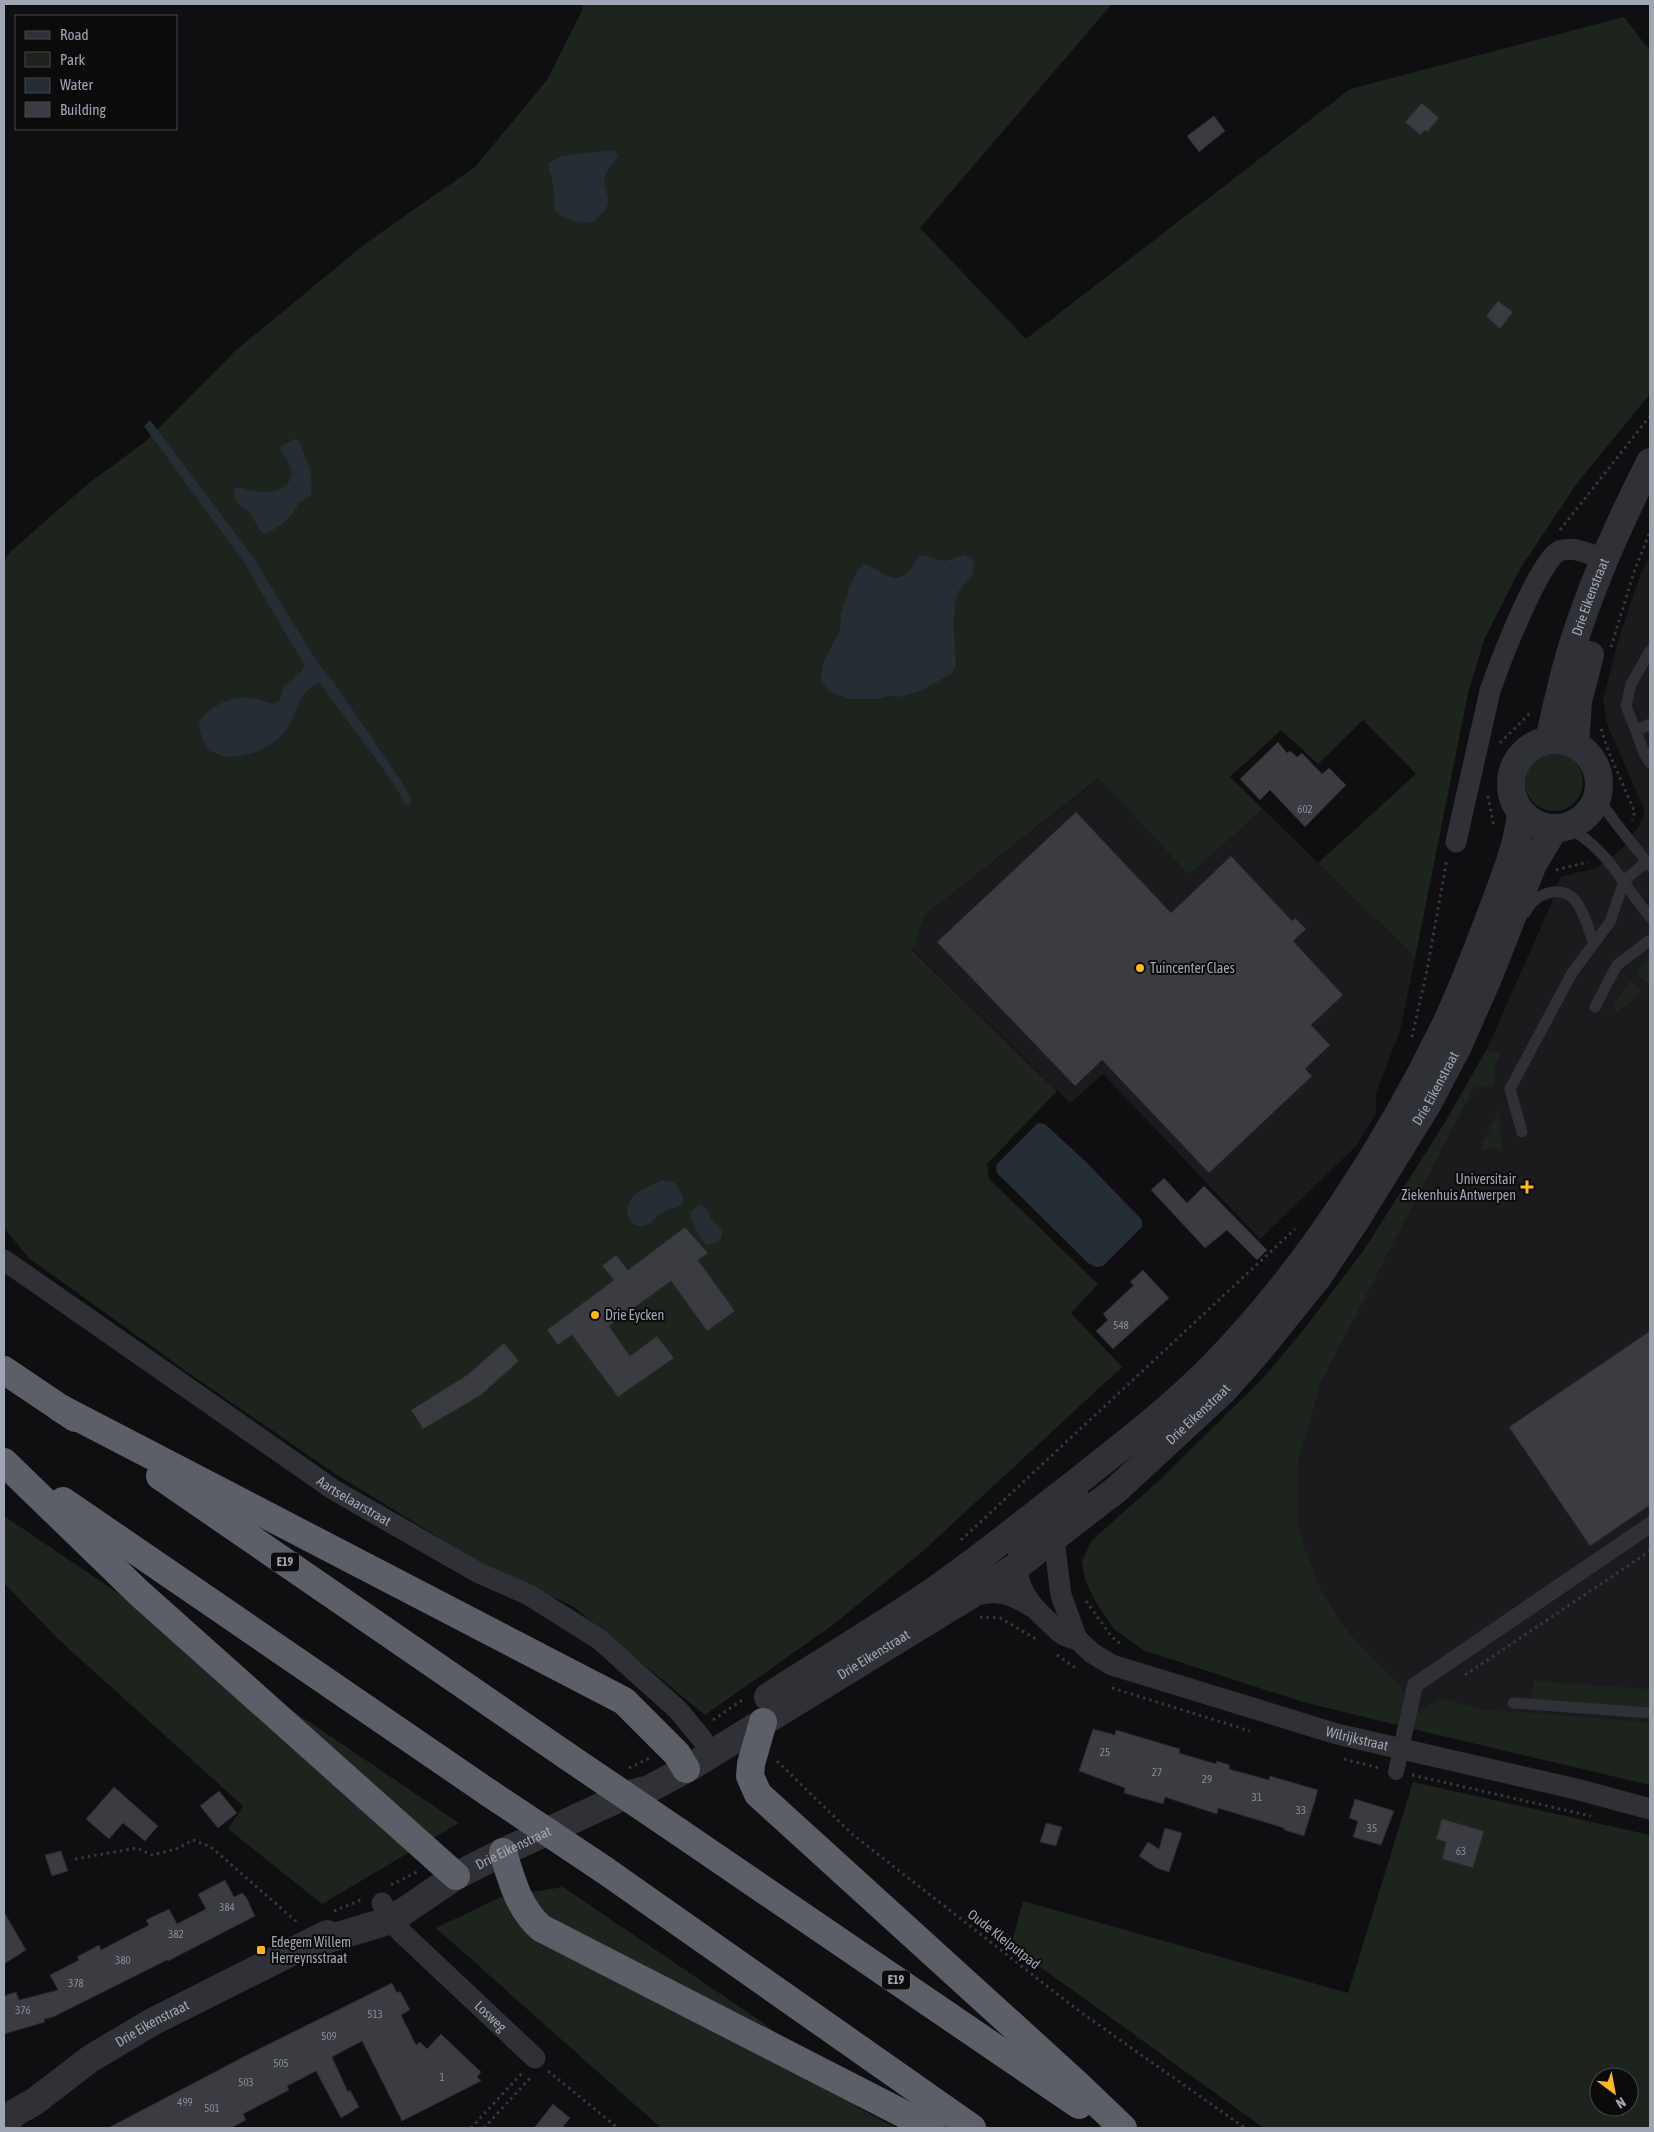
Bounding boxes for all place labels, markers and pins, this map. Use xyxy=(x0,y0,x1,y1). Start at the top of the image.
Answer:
place label: Tuincenter Claes xyxy=(1150,960,1235,976)
marker: Tuincenter Claes xyxy=(1134,962,1146,974)
place label: Universitair Ziekenhuis Antwerpen xyxy=(1401,1171,1517,1203)
marker: Universitair Ziekenhuis Antwerpen xyxy=(1520,1180,1534,1194)
place label: Drie Eycken xyxy=(605,1307,664,1323)
marker: Drie Eycken xyxy=(589,1309,601,1321)
place label: Edegem Willem Herreynsstraat xyxy=(271,1934,351,1966)
marker: Edegem Willem Herreynsstraat xyxy=(255,1944,267,1956)

